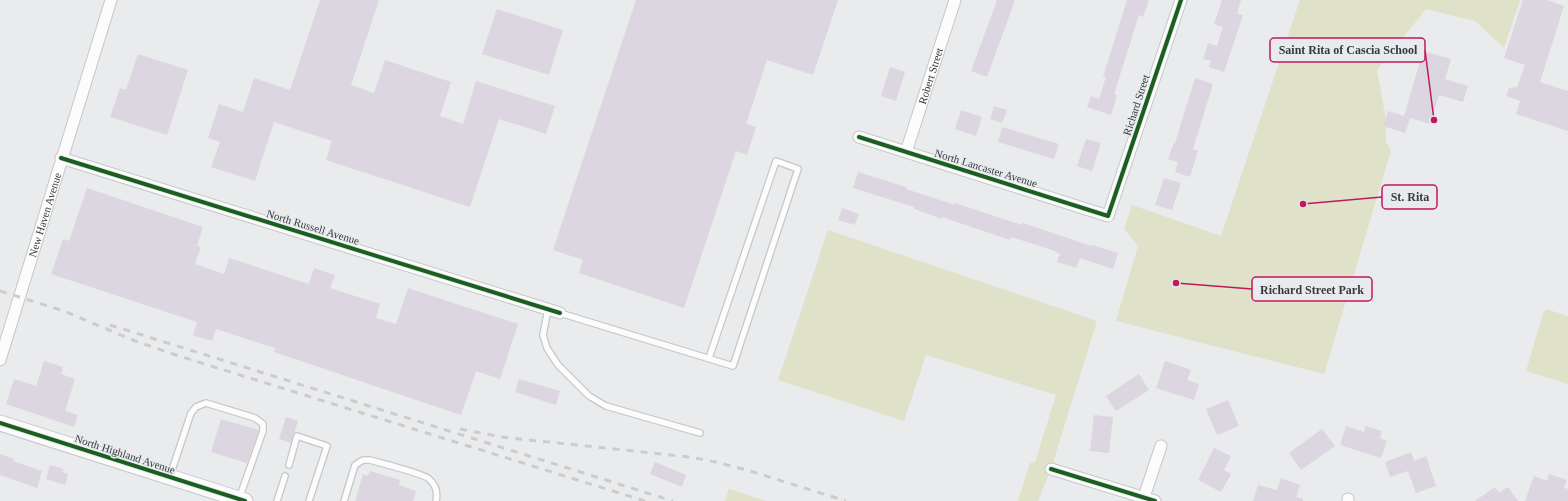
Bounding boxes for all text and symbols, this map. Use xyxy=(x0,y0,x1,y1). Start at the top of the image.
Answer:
callout: Saint Rita of Cascia School xyxy=(1270,38,1425,62)
text: Saint Rita of Cascia School xyxy=(1279,43,1418,57)
street label: Robert Street xyxy=(916,46,945,106)
street label: Richard Street xyxy=(1121,73,1151,137)
street label: North Lancaster Avenue xyxy=(933,147,1039,189)
street label: New Haven Avenue xyxy=(26,171,63,258)
callout: St. Rita xyxy=(1382,185,1437,209)
text: St. Rita xyxy=(1391,190,1429,204)
street label: North Russell Avenue xyxy=(265,207,361,247)
callout: Richard Street Park xyxy=(1252,277,1372,301)
text: Richard Street Park xyxy=(1260,283,1364,297)
street label: North Highland Avenue xyxy=(73,432,177,476)

